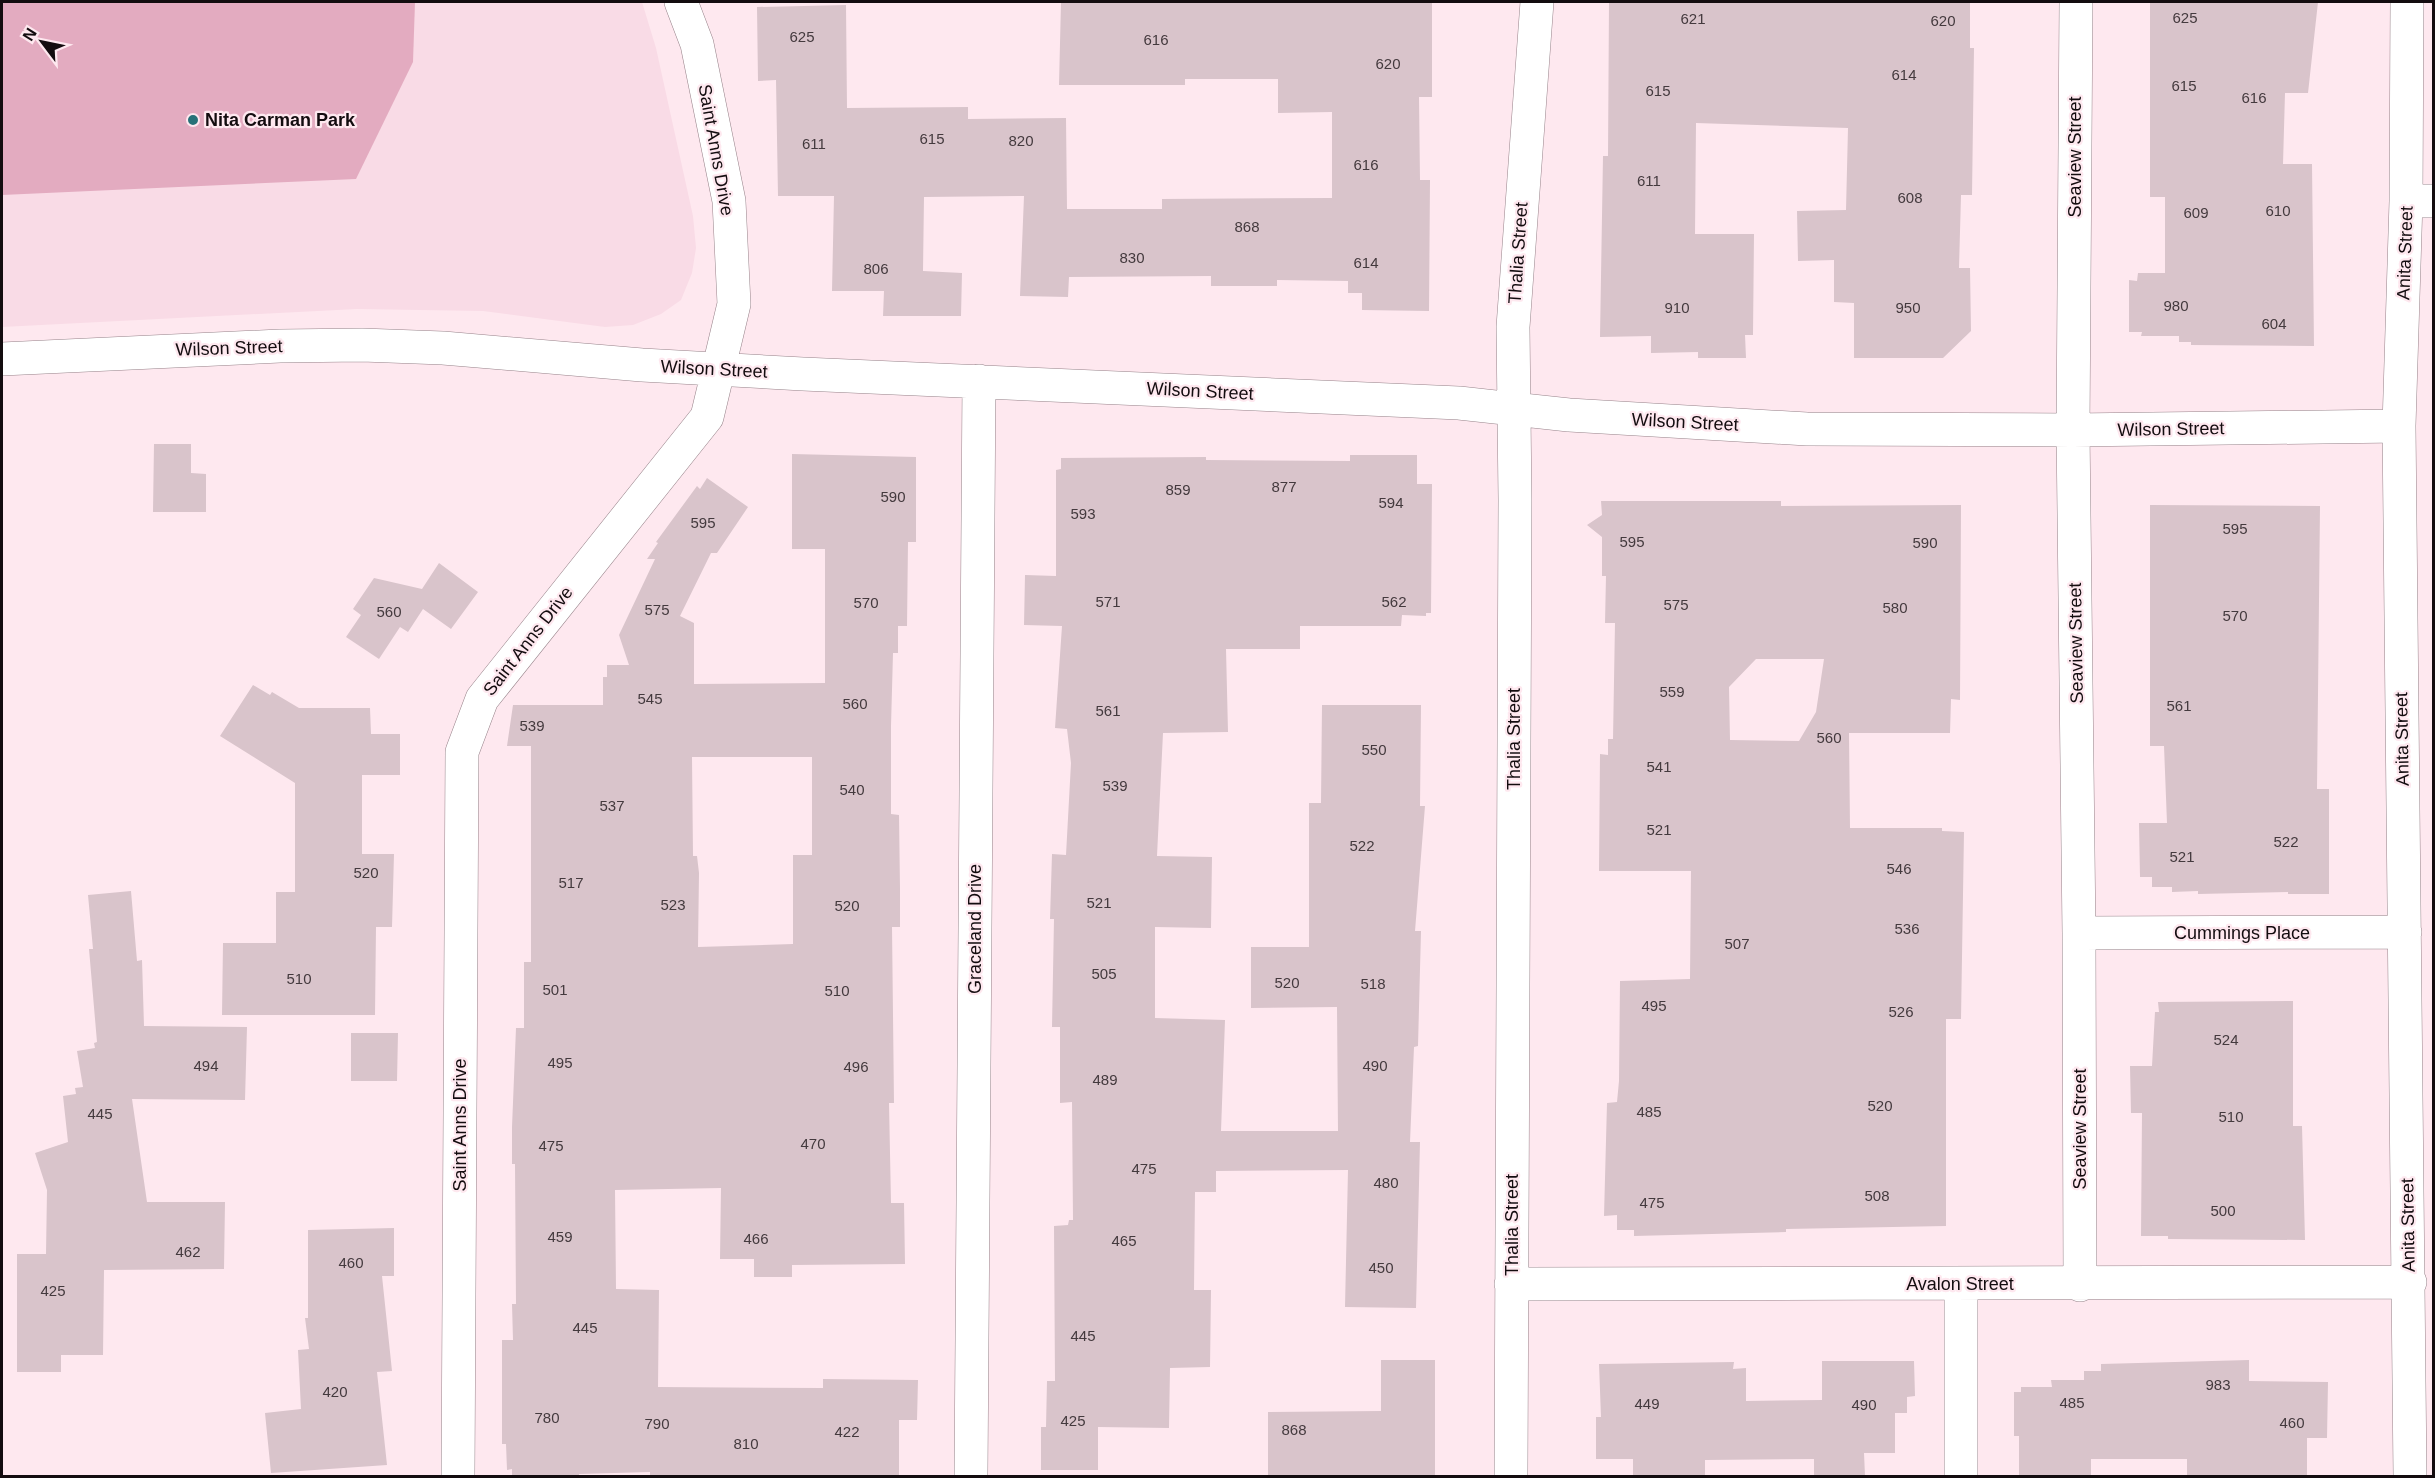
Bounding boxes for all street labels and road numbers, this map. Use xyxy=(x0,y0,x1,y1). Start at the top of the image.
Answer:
street label: Saint Anns Drive xyxy=(695,83,737,217)
street label: Seaview Street xyxy=(2065,96,2085,218)
street label: Thalia Street xyxy=(1504,201,1532,305)
street label: Anita Street xyxy=(2393,206,2417,300)
street label: Wilson Street xyxy=(175,336,283,360)
street label: Wilson Street xyxy=(660,356,768,382)
street label: Wilson Street xyxy=(1146,378,1254,404)
street label: Wilson Street xyxy=(1631,409,1739,435)
street label: Wilson Street xyxy=(2117,418,2225,440)
street label: Saint Anns Drive xyxy=(479,582,577,700)
street label: Seaview Street xyxy=(2065,582,2087,704)
street label: Thalia Street xyxy=(1504,688,1524,790)
street label: Anita Street xyxy=(2391,692,2413,786)
street label: Graceland Drive xyxy=(965,864,985,994)
street label: Cummings Place xyxy=(2174,923,2310,943)
street label: Saint Anns Drive xyxy=(450,1058,470,1192)
street label: Seaview Street xyxy=(2070,1068,2090,1190)
street label: Thalia Street xyxy=(1502,1174,1522,1276)
street label: Anita Street xyxy=(2397,1178,2419,1272)
street label: Avalon Street xyxy=(1906,1274,2014,1294)

